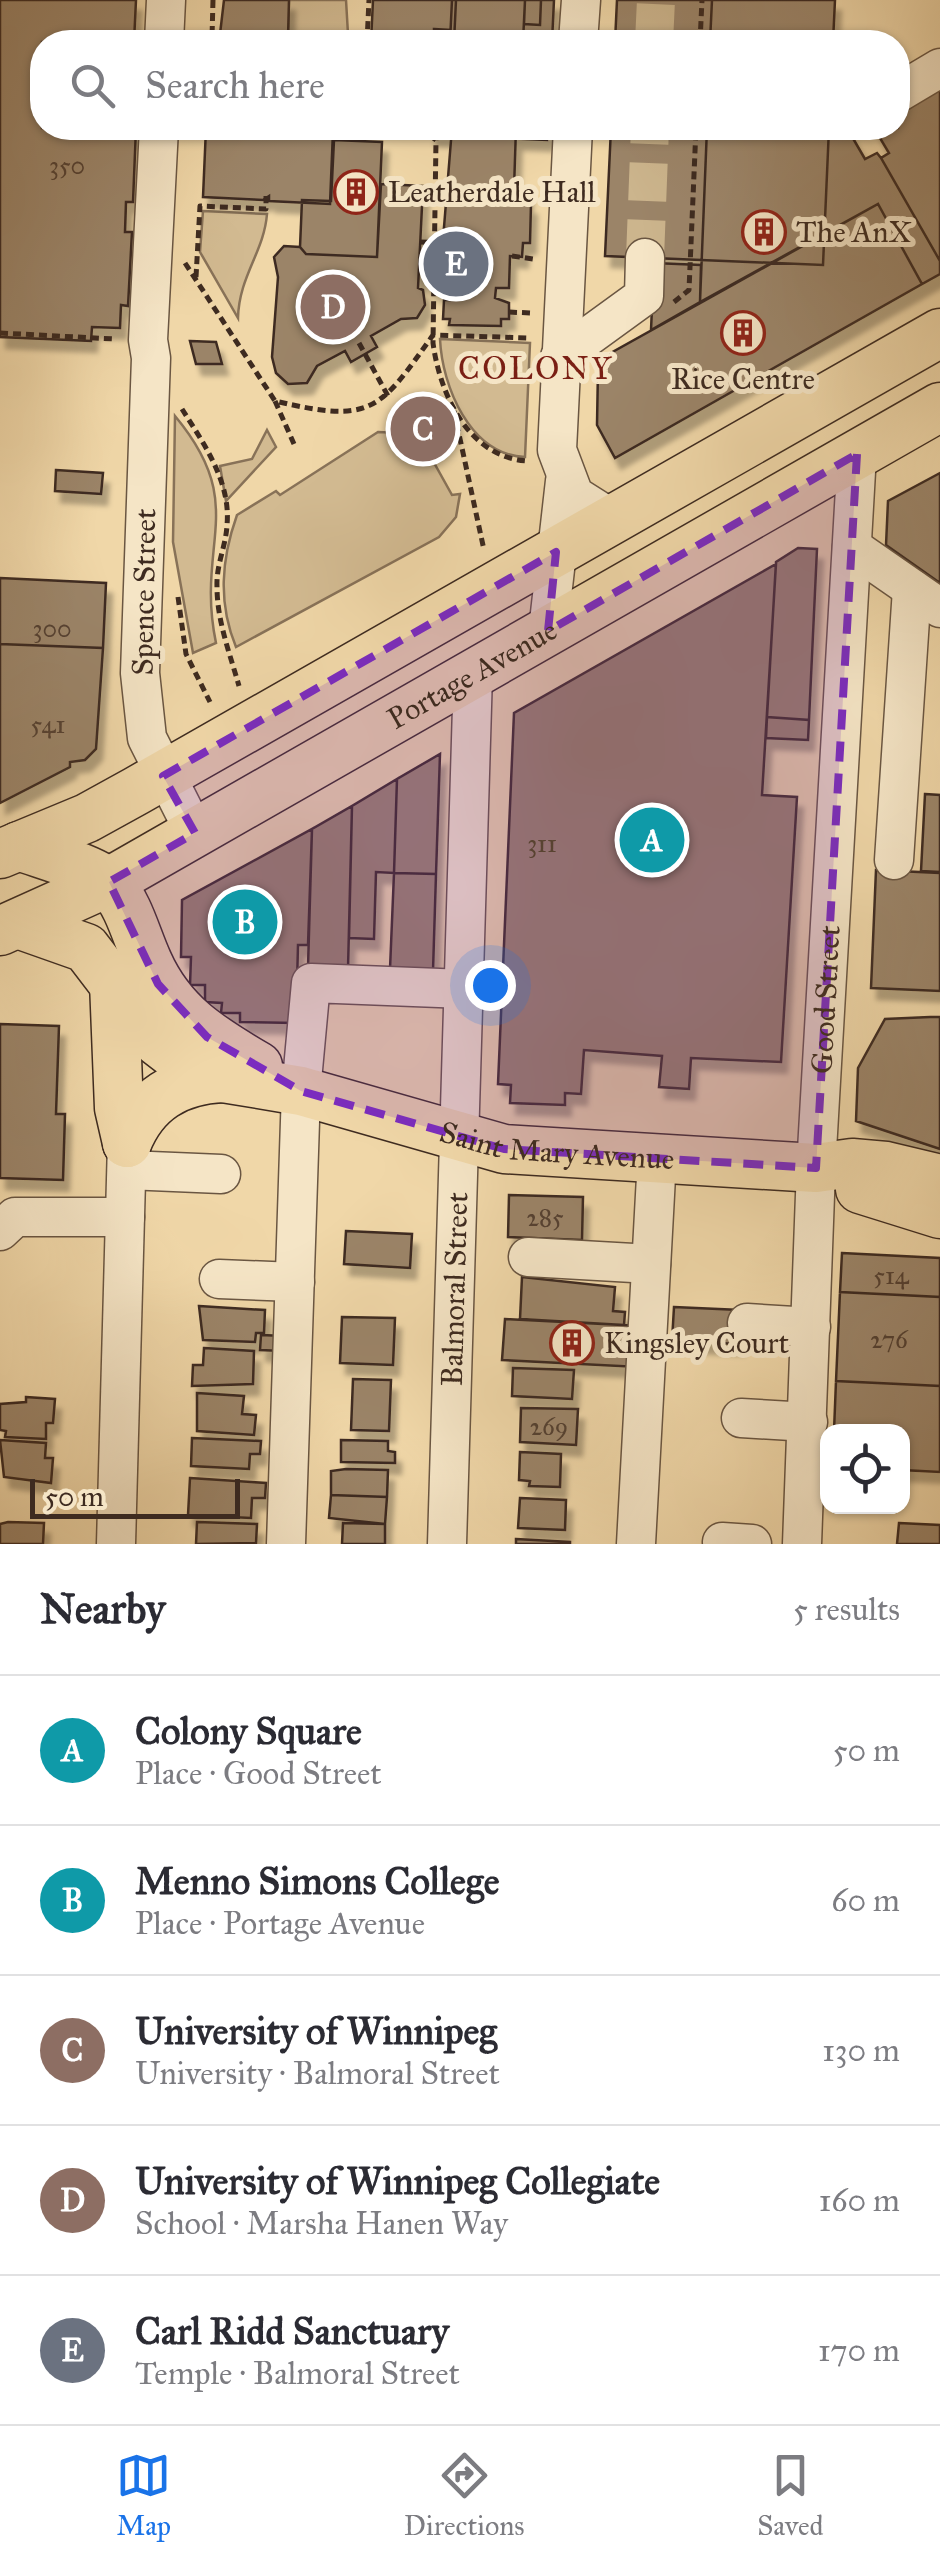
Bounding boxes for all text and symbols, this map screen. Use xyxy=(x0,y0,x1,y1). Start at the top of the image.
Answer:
search box xyxy=(30,30,910,140)
icon: search xyxy=(65,58,120,113)
text: Search here xyxy=(145,62,325,108)
house number: 350 xyxy=(49,150,85,181)
building icon: Leatherdale Hall xyxy=(333,169,379,215)
place label: Leatherdale Hall xyxy=(388,174,597,210)
building icon: The AnX xyxy=(741,209,787,255)
place label: The AnX xyxy=(796,214,912,250)
pin: E xyxy=(424,226,488,302)
pin: D xyxy=(300,270,366,344)
building icon: Rice Centre xyxy=(720,310,766,356)
district label: COLONY xyxy=(458,349,614,388)
place label: Rice Centre xyxy=(671,361,815,397)
pin: C xyxy=(390,392,456,466)
street label: Spence Street xyxy=(125,508,163,676)
street label: Portage Avenue xyxy=(381,612,563,737)
house number: 300 xyxy=(32,613,72,644)
house number: 541 xyxy=(31,709,66,740)
pin: A xyxy=(620,802,684,878)
house number: 311 xyxy=(527,828,557,859)
pin: B xyxy=(212,884,278,960)
street label: Good Street xyxy=(803,924,848,1075)
your location xyxy=(465,960,516,1011)
street label: Saint Mary Avenue xyxy=(435,1114,676,1177)
street label: Balmoral Street xyxy=(434,1191,476,1387)
house number: 285 xyxy=(526,1202,564,1233)
house number: 514 xyxy=(873,1260,910,1291)
building icon: Kingsley Court xyxy=(549,1320,595,1366)
house number: 276 xyxy=(870,1324,909,1355)
place label: Kingsley Court xyxy=(604,1325,790,1361)
house number: 269 xyxy=(530,1411,568,1442)
map controls xyxy=(820,1424,910,1514)
button: locate xyxy=(820,1424,910,1514)
scale bar xyxy=(30,1474,240,1518)
text: 50 m xyxy=(45,1479,104,1514)
text: Nearby xyxy=(40,1583,165,1635)
text: 5 results xyxy=(793,1590,900,1629)
text: Colony Square xyxy=(135,1708,362,1754)
text: A xyxy=(62,1731,83,1770)
text: 50 m xyxy=(833,1731,900,1770)
text: Place · Good Street xyxy=(135,1754,382,1793)
text: Menno Simons College xyxy=(135,1858,500,1904)
text: B xyxy=(62,1881,83,1920)
text: 60 m xyxy=(831,1881,900,1920)
text: Place · Portage Avenue xyxy=(135,1904,425,1943)
text: University of Winnipeg xyxy=(135,2008,497,2054)
text: C xyxy=(62,2031,83,2070)
text: 130 m xyxy=(822,2031,900,2070)
text: University · Balmoral Street xyxy=(135,2054,500,2093)
text: University of Winnipeg Collegiate xyxy=(135,2158,660,2204)
text: D xyxy=(60,2181,85,2220)
text: 160 m xyxy=(819,2181,900,2220)
text: School · Marsha Hanen Way xyxy=(135,2204,508,2243)
text: Carl Ridd Sanctuary xyxy=(135,2308,449,2354)
text: E xyxy=(61,2331,84,2370)
text: 170 m xyxy=(818,2331,900,2370)
text: Temple · Balmoral Street xyxy=(135,2354,460,2393)
tab: Map xyxy=(116,2448,171,2543)
tab: Directions xyxy=(404,2448,525,2543)
tab: Saved xyxy=(757,2448,824,2543)

